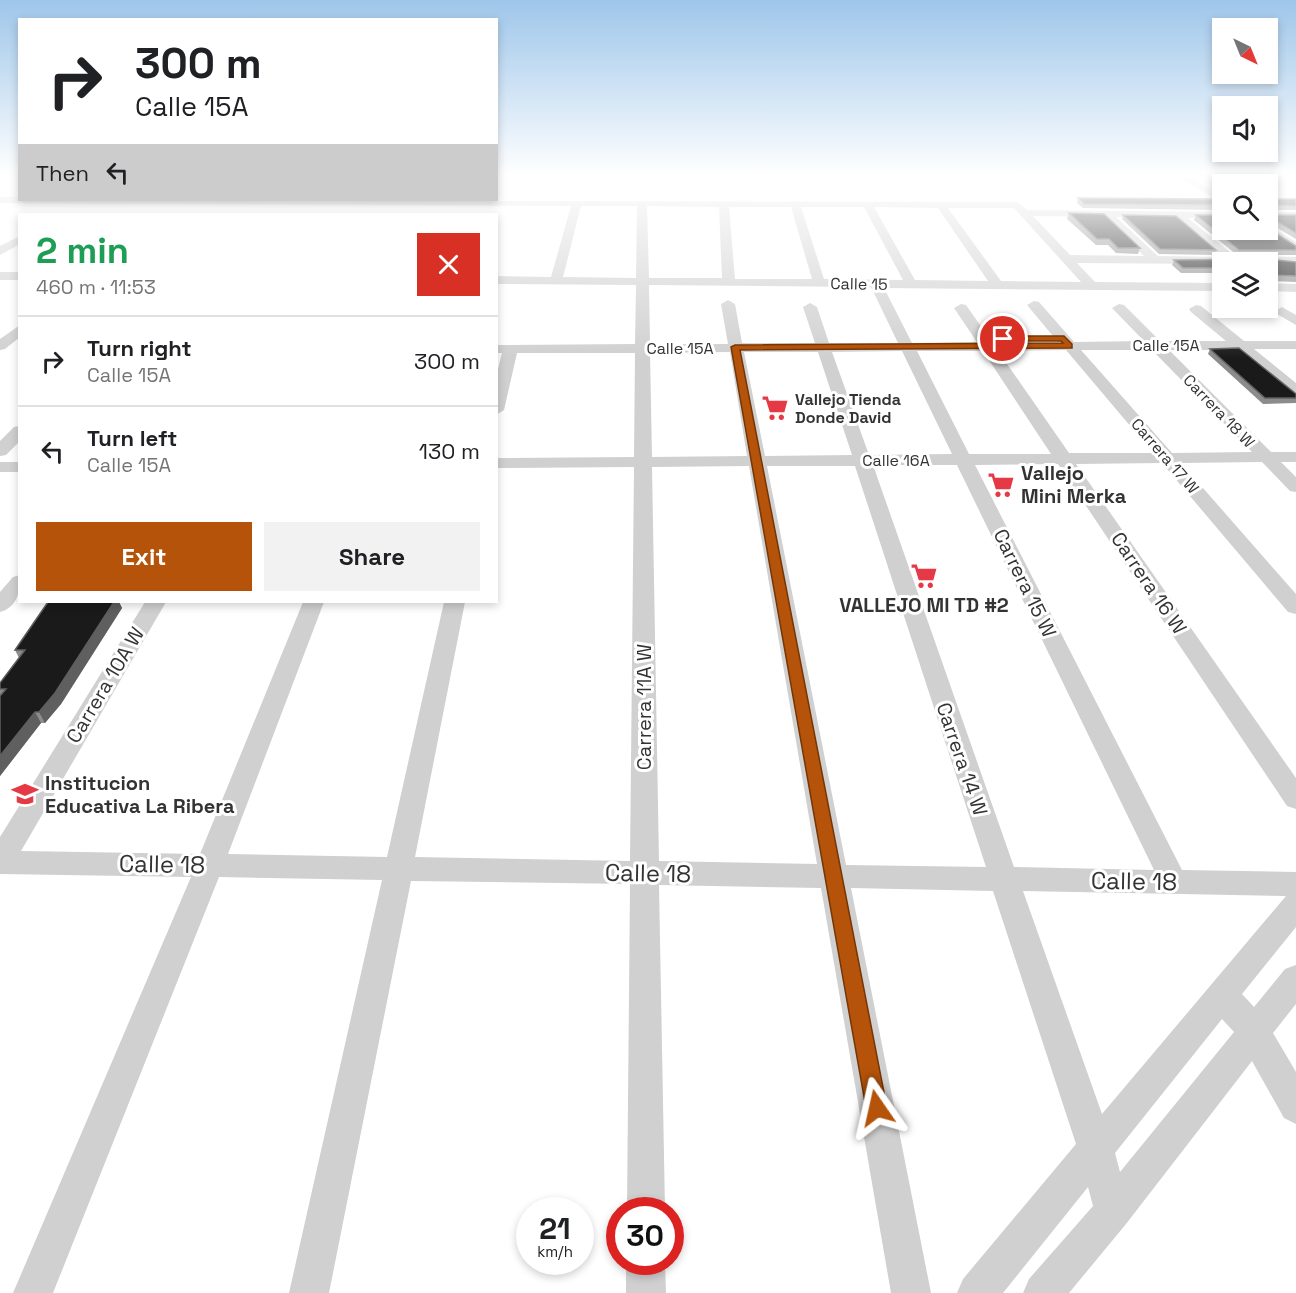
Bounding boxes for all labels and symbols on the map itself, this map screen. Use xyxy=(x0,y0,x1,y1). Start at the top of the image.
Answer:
north arrow xyxy=(1212,18,1278,84)
street label: Calle 15 xyxy=(830,273,888,295)
pin xyxy=(977,313,1028,364)
street label: Calle 15A xyxy=(1132,335,1200,356)
street label: Calle 15A xyxy=(646,338,714,359)
street label: Carrera 18 W xyxy=(1179,370,1259,452)
place label: Vallejo Tienda Donde David xyxy=(795,389,901,428)
supermarket icon: Vallejo Tienda Donde David xyxy=(760,393,790,423)
street label: Carrera 17 W xyxy=(1126,414,1204,498)
street label: Calle 16A xyxy=(862,450,930,471)
place label: Vallejo Mini Merka xyxy=(1021,460,1127,509)
supermarket icon: Vallejo Mini Merka xyxy=(986,470,1016,500)
street label: Carrera 15 W xyxy=(988,524,1062,642)
street label: Carrera 16 W xyxy=(1105,527,1193,639)
supermarket icon: VALLEJO MI TD #2 xyxy=(909,561,939,591)
place label: VALLEJO MI TD #2 xyxy=(839,592,1009,618)
street label: Carrera 10A W xyxy=(60,622,150,748)
street label: Carrera 11A W xyxy=(631,644,657,770)
street label: Carrera 14 W xyxy=(930,699,994,819)
place label: Institucion Educativa La Ribera xyxy=(45,770,235,819)
school or university icon: Institucion Educativa La Ribera xyxy=(10,779,40,809)
street label: Calle 18 xyxy=(119,848,205,880)
street label: Calle 18 xyxy=(605,857,691,889)
street label: Calle 18 xyxy=(1091,865,1177,897)
position arrow xyxy=(845,1076,909,1140)
speed limit sign: 30 xyxy=(606,1197,684,1275)

